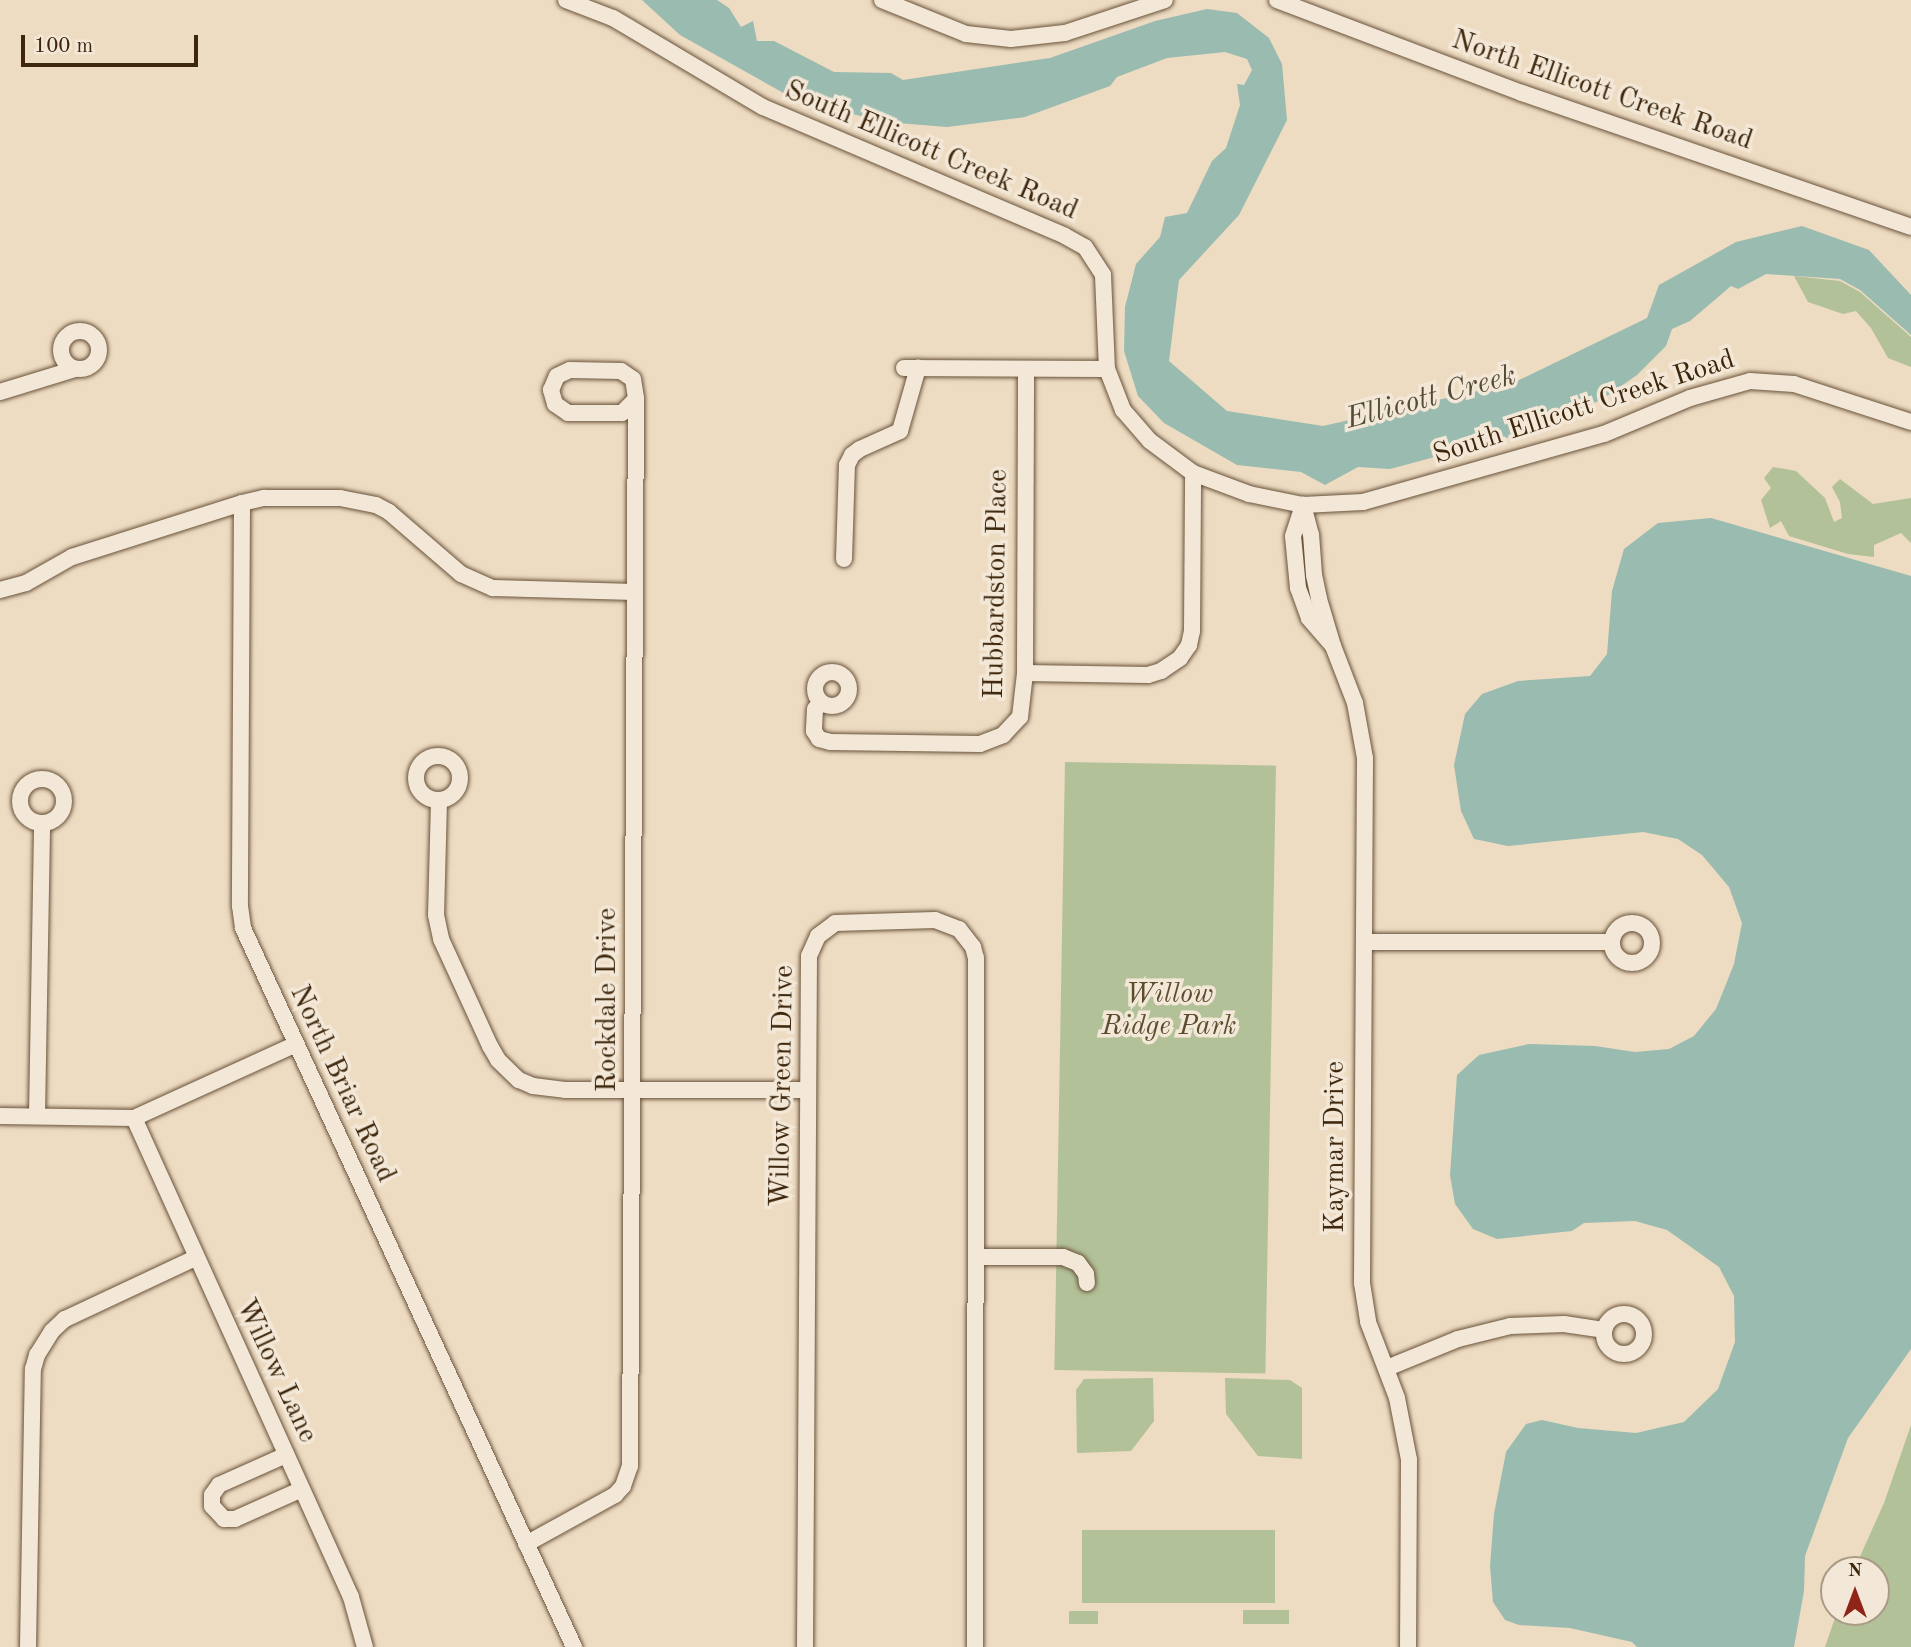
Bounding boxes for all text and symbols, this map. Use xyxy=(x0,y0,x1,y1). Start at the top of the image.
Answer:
scale bar xyxy=(24,21,201,65)
street label: North Ellicott Creek Road xyxy=(1447,24,1757,158)
text: 100 m xyxy=(34,36,93,57)
street label: South Ellicott Creek Road xyxy=(779,74,1083,228)
street label: South Ellicott Creek Road xyxy=(1429,343,1739,473)
water label: Ellicott Creek xyxy=(1342,358,1520,438)
street label: Hubbardston Place xyxy=(978,469,1016,699)
street label: Rockdale Drive xyxy=(591,908,625,1092)
street label: Willow Green Drive xyxy=(764,965,802,1207)
park label: Willow Ridge Park xyxy=(1102,978,1236,1044)
street label: North Briar Road xyxy=(282,980,402,1188)
street label: Kaymar Drive xyxy=(1319,1061,1353,1233)
street label: Willow Lane xyxy=(228,1294,324,1448)
north arrow xyxy=(1820,1556,1890,1626)
text: N xyxy=(1848,1562,1862,1581)

